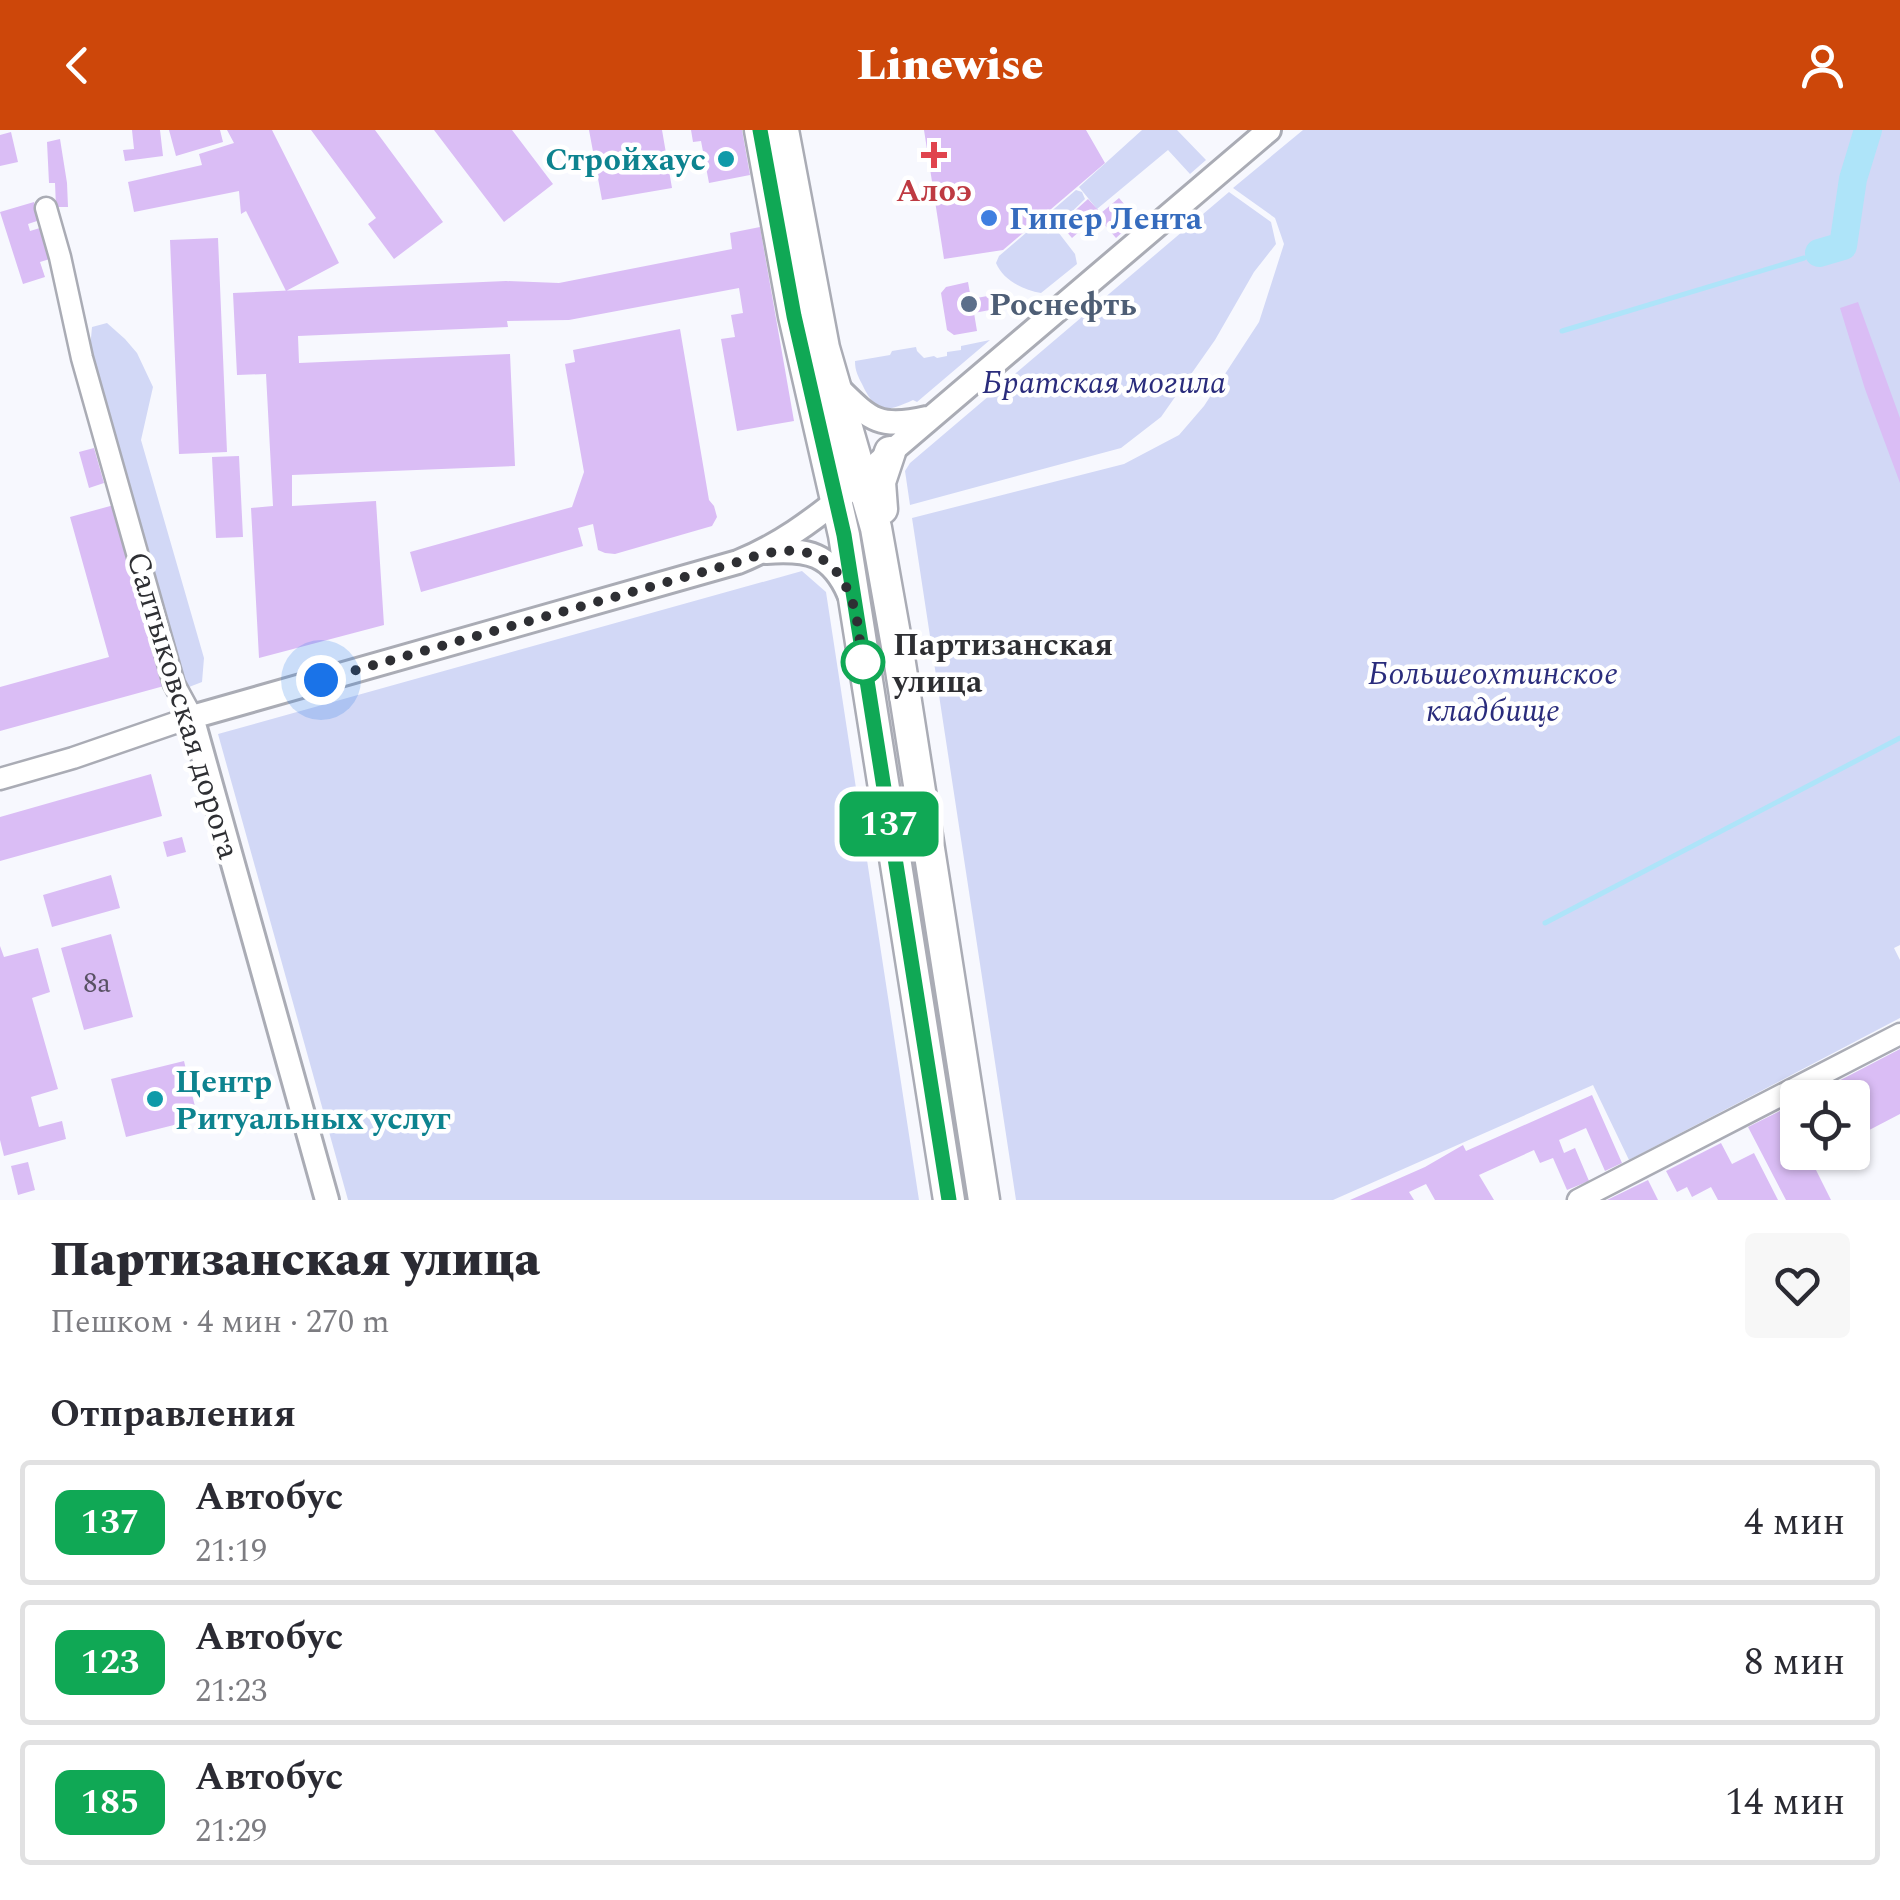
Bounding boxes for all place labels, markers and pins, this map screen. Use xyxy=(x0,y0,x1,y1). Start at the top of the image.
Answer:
place label: Стройхаус xyxy=(545,136,706,185)
marker: Алоэ xyxy=(923,144,945,166)
marker: Стройхаус xyxy=(715,148,737,170)
place label: Алоэ xyxy=(896,167,972,216)
place label: Гипер Лента xyxy=(1009,195,1203,244)
marker: Гипер Лента xyxy=(978,207,1000,229)
place label: Роснефть xyxy=(989,281,1137,330)
marker: Роснефть xyxy=(958,293,980,315)
place label: Партизанская улица xyxy=(891,621,1113,707)
marker: Партизанская улица xyxy=(842,641,884,683)
place label: Центр Ритуальных услуг xyxy=(175,1058,451,1144)
marker: Центр Ритуальных услуг xyxy=(144,1088,166,1110)

